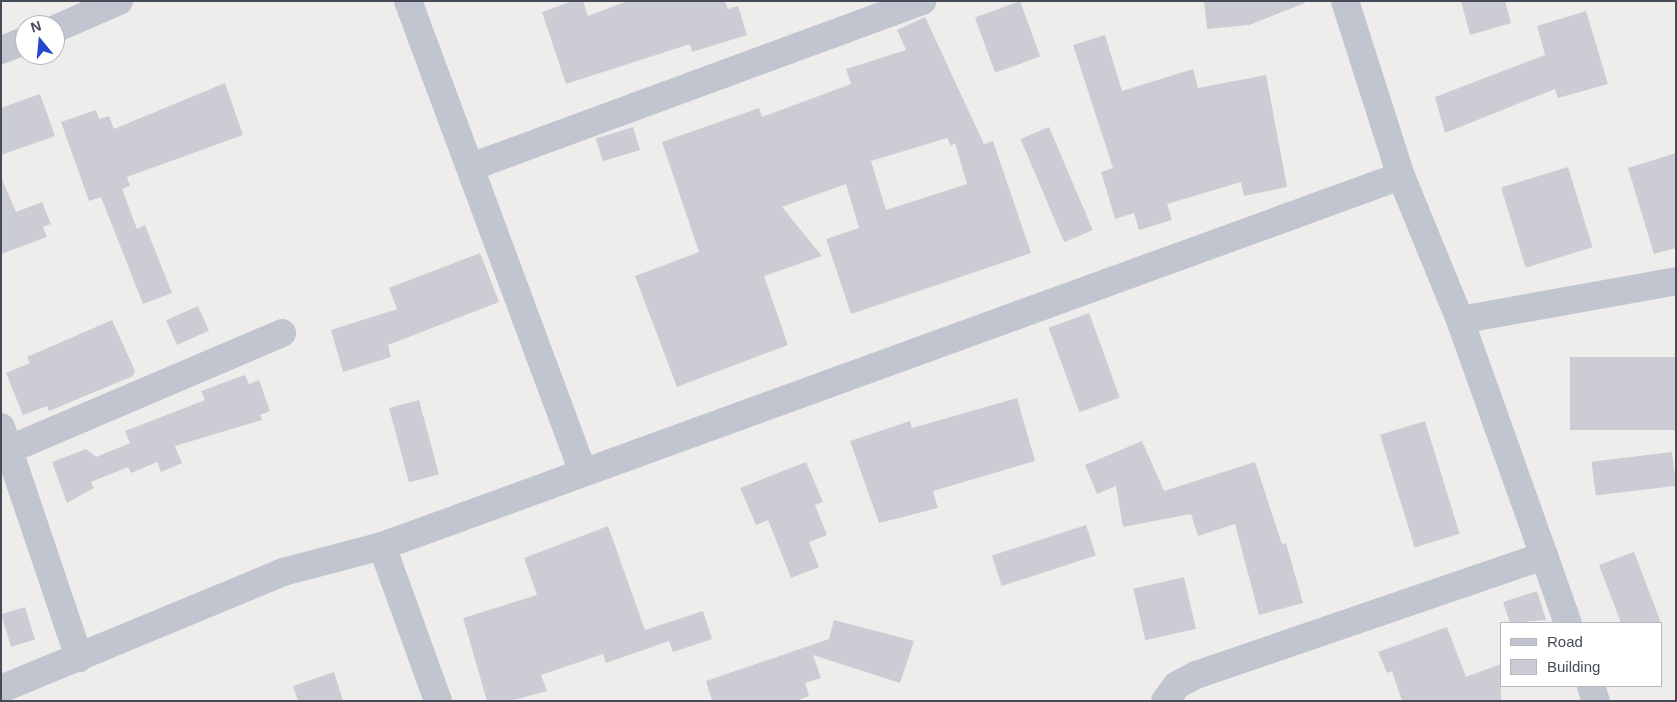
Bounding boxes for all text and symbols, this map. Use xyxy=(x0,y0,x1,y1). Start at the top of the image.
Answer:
north arrow xyxy=(15,15,65,65)
text: N xyxy=(29,17,43,36)
legend xyxy=(1500,622,1662,687)
text: Road xyxy=(1547,633,1583,650)
text: Building xyxy=(1547,658,1600,675)

